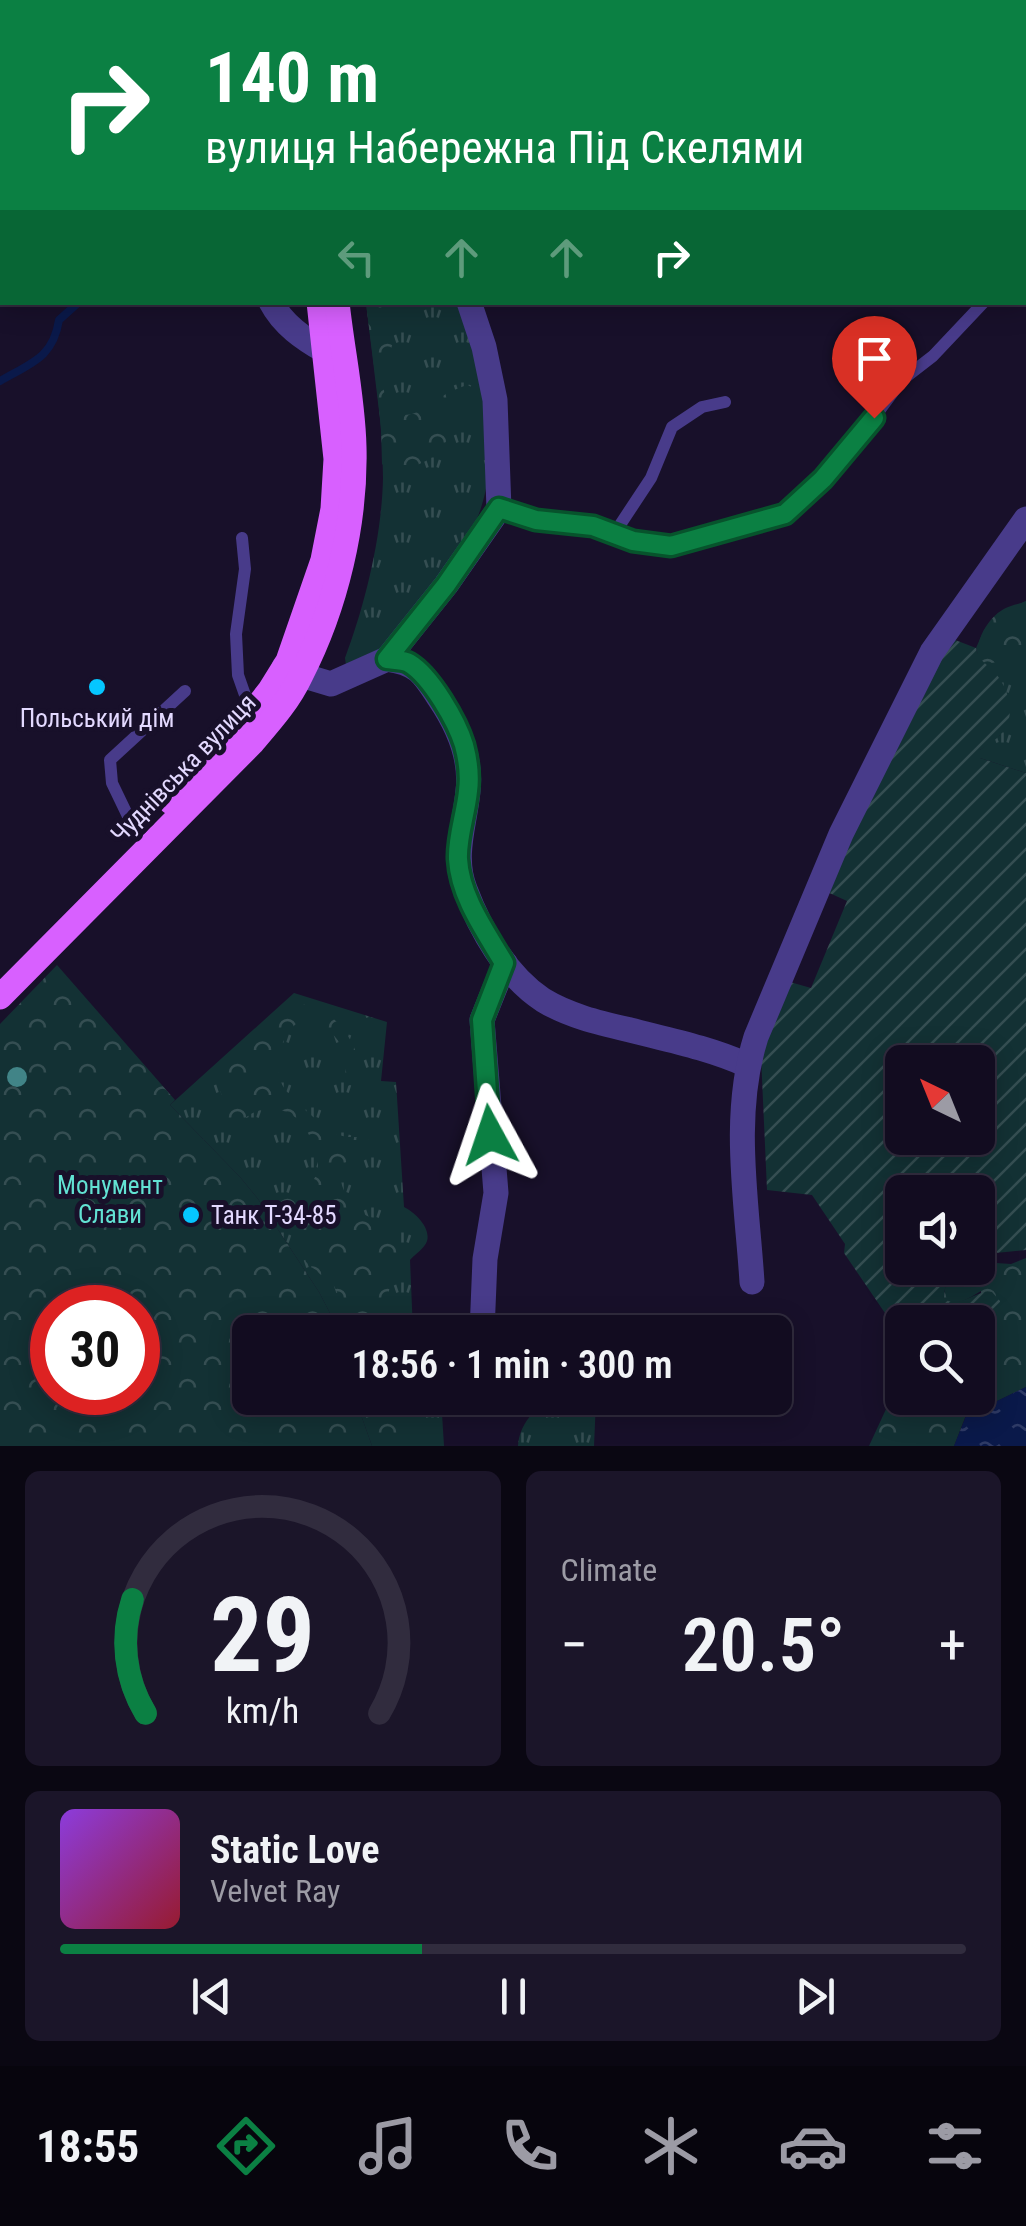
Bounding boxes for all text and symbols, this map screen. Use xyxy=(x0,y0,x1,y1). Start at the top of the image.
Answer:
text: 140 m xyxy=(205,37,379,119)
icon: right xyxy=(40,40,170,170)
text: вулиця Набережна Під Скелями xyxy=(205,121,805,174)
icon: left xyxy=(329,230,384,285)
icon: ahead xyxy=(434,230,489,285)
icon: ahead xyxy=(539,230,594,285)
icon: right xyxy=(644,230,699,285)
pin xyxy=(832,316,917,419)
icon: arrive xyxy=(847,331,902,386)
marker: Польський дім xyxy=(86,676,108,698)
street label: Чуднівська вулиця xyxy=(105,688,262,849)
place label: Польський дім xyxy=(20,704,174,733)
north arrow xyxy=(885,1045,995,1155)
map controls xyxy=(885,1045,995,1415)
position arrow xyxy=(438,1083,542,1187)
park label: Монумент Слави xyxy=(57,1171,163,1229)
button: sound xyxy=(885,1175,995,1285)
place label: Танк Т-34-85 xyxy=(211,1201,337,1230)
marker: Танк Т-34-85 xyxy=(180,1204,202,1226)
speed limit sign: 30 xyxy=(30,1285,160,1415)
button: search xyxy=(885,1305,995,1415)
text: 18:56 · 1 min · 300 m xyxy=(352,1343,672,1387)
text: Climate xyxy=(561,1551,657,1589)
text: 29 xyxy=(210,1575,315,1696)
text: 20.5° xyxy=(682,1601,845,1689)
text: − xyxy=(561,1613,588,1677)
text: + xyxy=(939,1613,966,1677)
text: km/h xyxy=(226,1690,300,1732)
text: Static Love xyxy=(210,1828,379,1872)
text: Velvet Ray xyxy=(210,1872,340,1910)
icon: previous xyxy=(184,1969,239,2024)
icon: pause xyxy=(486,1969,541,2024)
icon: next xyxy=(788,1969,843,2024)
icon: directions xyxy=(211,2111,281,2181)
icon: music xyxy=(353,2111,423,2181)
icon: phone xyxy=(495,2111,565,2181)
icon: climate xyxy=(636,2111,706,2181)
icon: car xyxy=(778,2111,848,2181)
icon: filters xyxy=(920,2111,990,2181)
text: 18:55 xyxy=(36,2120,139,2173)

